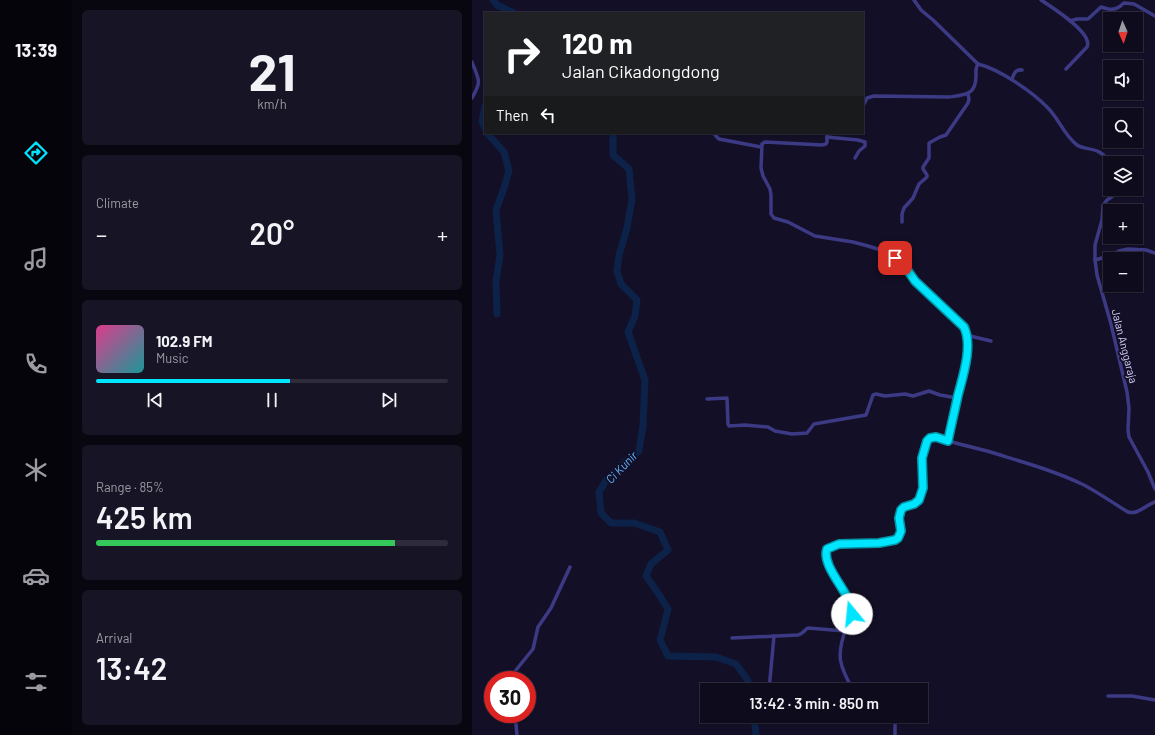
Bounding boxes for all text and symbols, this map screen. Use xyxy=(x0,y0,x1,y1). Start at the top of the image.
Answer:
north arrow xyxy=(1103,12,1143,52)
map controls xyxy=(1103,12,1143,292)
text: 120 m xyxy=(562,26,633,60)
icon: right xyxy=(496,28,548,80)
text: 13:39 xyxy=(15,39,57,61)
text: 21 xyxy=(248,39,296,101)
text: Jalan Cikadongdong xyxy=(562,60,720,82)
button: sound xyxy=(1103,60,1143,100)
text: km/h xyxy=(257,96,287,112)
icon: left xyxy=(537,104,559,126)
text: Then xyxy=(496,106,529,124)
button: search xyxy=(1103,108,1143,148)
icon: directions xyxy=(22,139,50,167)
button: layers xyxy=(1103,156,1143,196)
text: Climate xyxy=(96,195,139,211)
button: + xyxy=(1103,204,1143,244)
text: 20° xyxy=(250,215,294,251)
text: − xyxy=(96,221,107,247)
text: + xyxy=(437,221,448,247)
pin xyxy=(878,241,912,275)
icon: music xyxy=(22,245,50,273)
icon: arrive xyxy=(884,247,906,269)
button: − xyxy=(1103,252,1143,292)
street label: Jalan Anggaraja xyxy=(1109,307,1141,385)
text: 102.9 FM xyxy=(156,332,212,350)
icon: phone xyxy=(22,350,50,378)
text: Music xyxy=(156,350,189,366)
icon: previous xyxy=(144,389,166,411)
icon: pause xyxy=(261,389,283,411)
icon: next xyxy=(378,389,400,411)
water label: Ci Kunir xyxy=(602,447,640,486)
icon: climate xyxy=(22,456,50,484)
text: Range · 85% xyxy=(96,479,164,495)
text: 425 km xyxy=(96,499,193,535)
icon: car xyxy=(22,562,50,590)
position arrow xyxy=(831,593,873,635)
text: Arrival xyxy=(96,630,132,646)
text: 13:42 xyxy=(96,650,167,686)
icon: filters xyxy=(22,668,50,696)
speed limit sign: 30 xyxy=(484,671,536,723)
text: 13:42 · 3 min · 850 m xyxy=(749,694,879,712)

